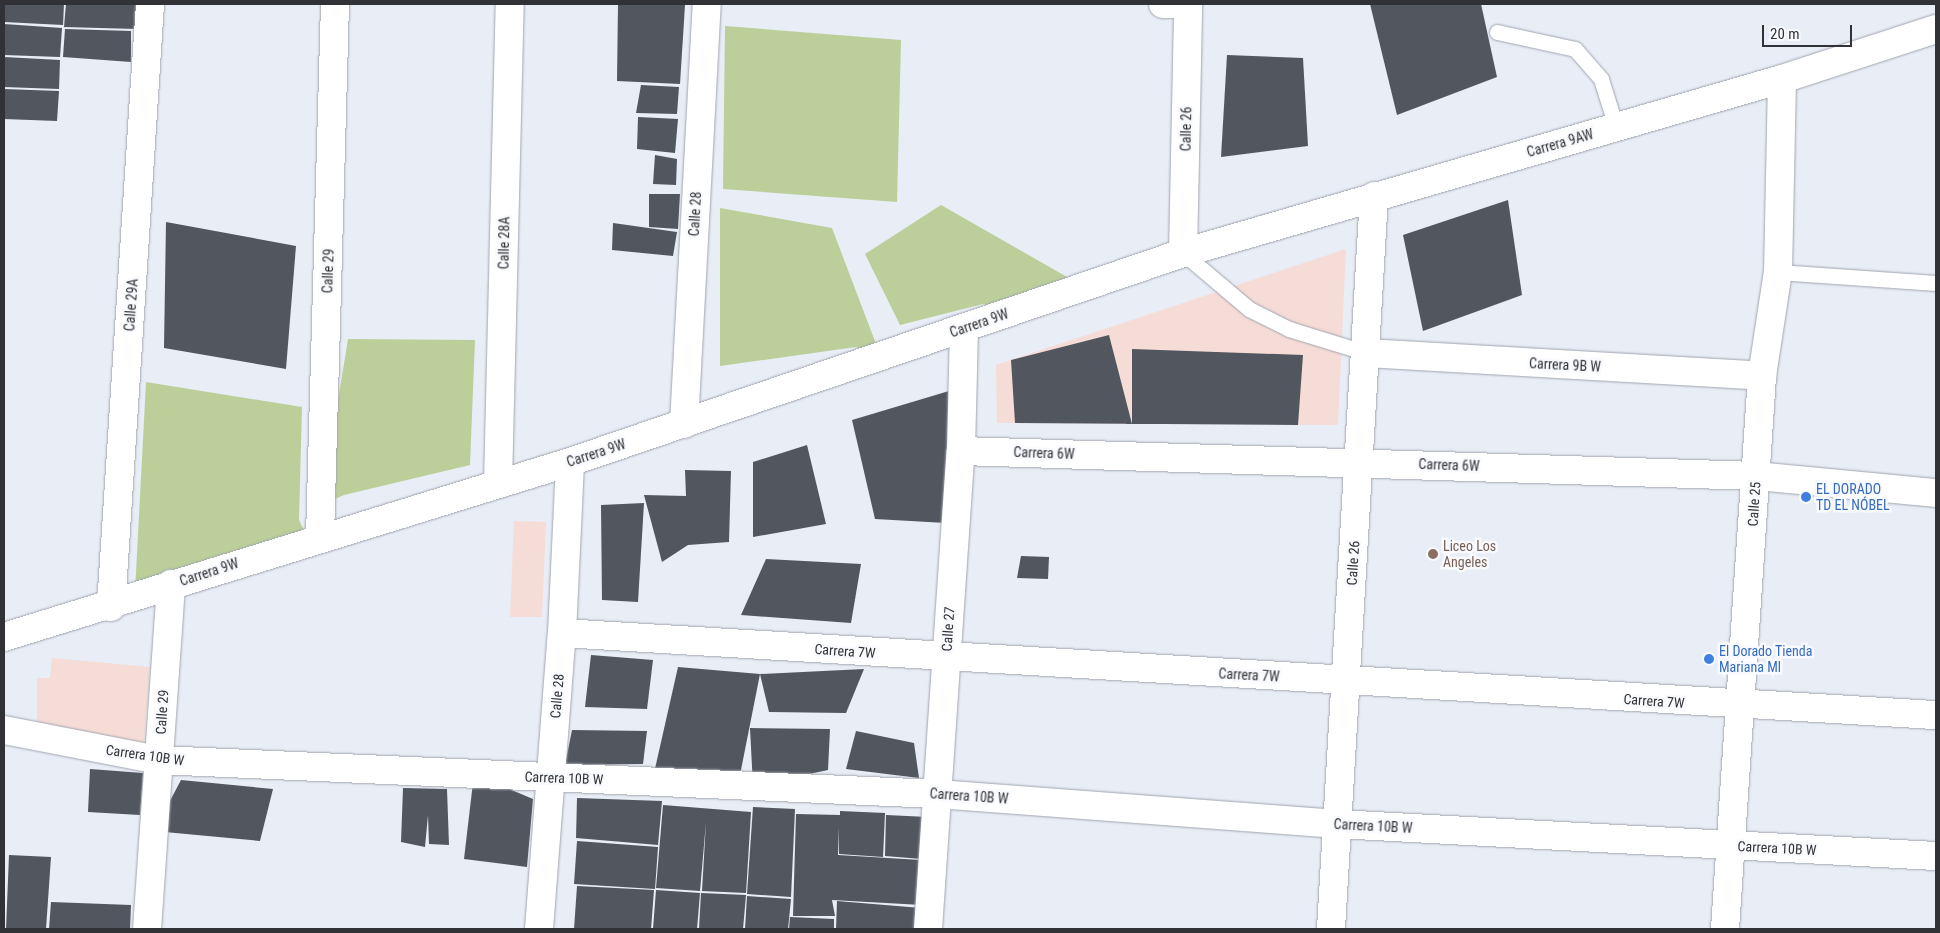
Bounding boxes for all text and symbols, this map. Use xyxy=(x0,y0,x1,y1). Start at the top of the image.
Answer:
scale bar xyxy=(1765,15,1855,47)
text: 20 m xyxy=(1770,25,1800,43)
street label: Calle 26 xyxy=(1177,107,1195,151)
street label: Carrera 9AW xyxy=(1525,125,1595,161)
street label: Calle 28 xyxy=(685,191,705,237)
street label: Calle 28A xyxy=(495,216,513,270)
street label: Calle 29 xyxy=(319,248,337,294)
street label: Calle 29A xyxy=(121,278,141,332)
street label: Carrera 9W xyxy=(947,305,1011,341)
street label: Carrera 9B W xyxy=(1529,355,1601,375)
street label: Carrera 9W xyxy=(564,436,628,470)
street label: Carrera 6W xyxy=(1013,444,1075,462)
street label: Carrera 6W xyxy=(1418,456,1480,474)
street label: Calle 25 xyxy=(1744,481,1764,527)
place label: EL DORADO TD EL NÓBEL xyxy=(1816,481,1890,514)
marker: EL DORADO TD EL NÓBEL xyxy=(1800,491,1812,503)
place label: Liceo Los Angeles xyxy=(1443,538,1496,570)
street label: Calle 26 xyxy=(1343,540,1363,586)
marker: Liceo Los Angeles xyxy=(1427,548,1439,560)
street label: Carrera 9W xyxy=(177,555,241,589)
street label: Calle 27 xyxy=(938,606,958,652)
street label: Carrera 7W xyxy=(814,640,876,662)
place label: El Dorado Tienda Mariana Ml xyxy=(1719,643,1813,676)
marker: El Dorado Tienda Mariana Ml xyxy=(1703,653,1715,665)
street label: Carrera 7W xyxy=(1218,665,1280,685)
street label: Calle 28 xyxy=(547,673,567,719)
street label: Calle 29 xyxy=(152,689,172,735)
street label: Carrera 7W xyxy=(1623,690,1685,712)
street label: Carrera 10B W xyxy=(105,741,185,769)
street label: Carrera 10B W xyxy=(524,768,604,788)
street label: Carrera 10B W xyxy=(929,785,1009,807)
street label: Carrera 10B W xyxy=(1333,816,1413,836)
street label: Carrera 10B W xyxy=(1737,838,1817,858)

